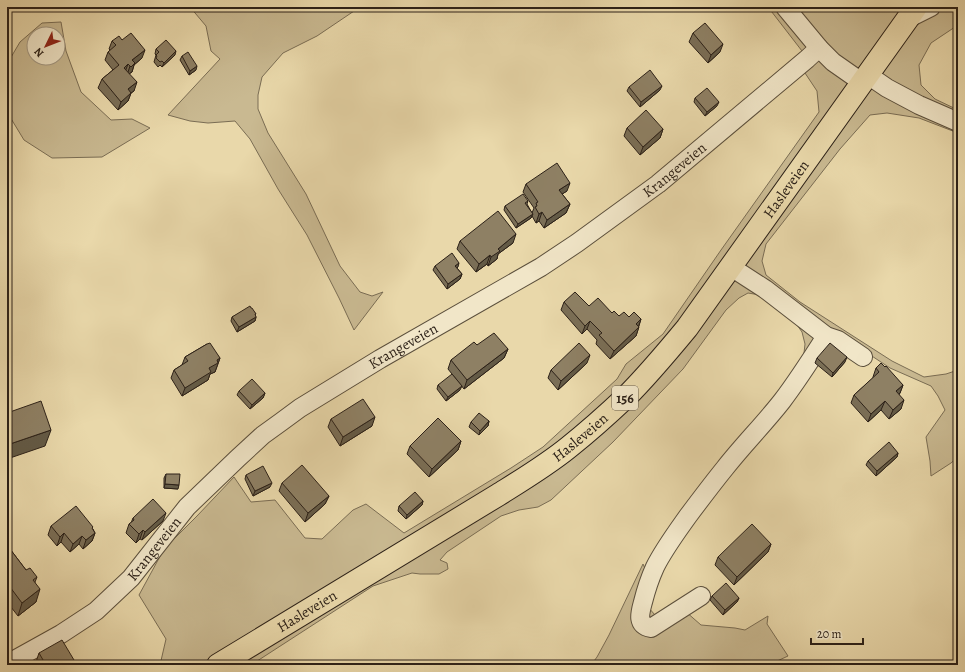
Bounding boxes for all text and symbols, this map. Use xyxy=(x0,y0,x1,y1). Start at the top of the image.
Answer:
north arrow xyxy=(26,26,66,66)
text: N xyxy=(31,44,47,61)
street label: Krangeveien xyxy=(638,138,710,202)
street label: Hasleveien xyxy=(759,156,814,222)
street label: Krangeveien xyxy=(365,318,441,374)
road number: 156 xyxy=(612,386,638,410)
street label: Hasleveien xyxy=(548,408,612,466)
street label: Krangeveien xyxy=(122,512,186,585)
street label: Hasleveien xyxy=(273,585,341,637)
scale bar xyxy=(811,620,863,646)
text: 20 m xyxy=(817,626,841,642)

